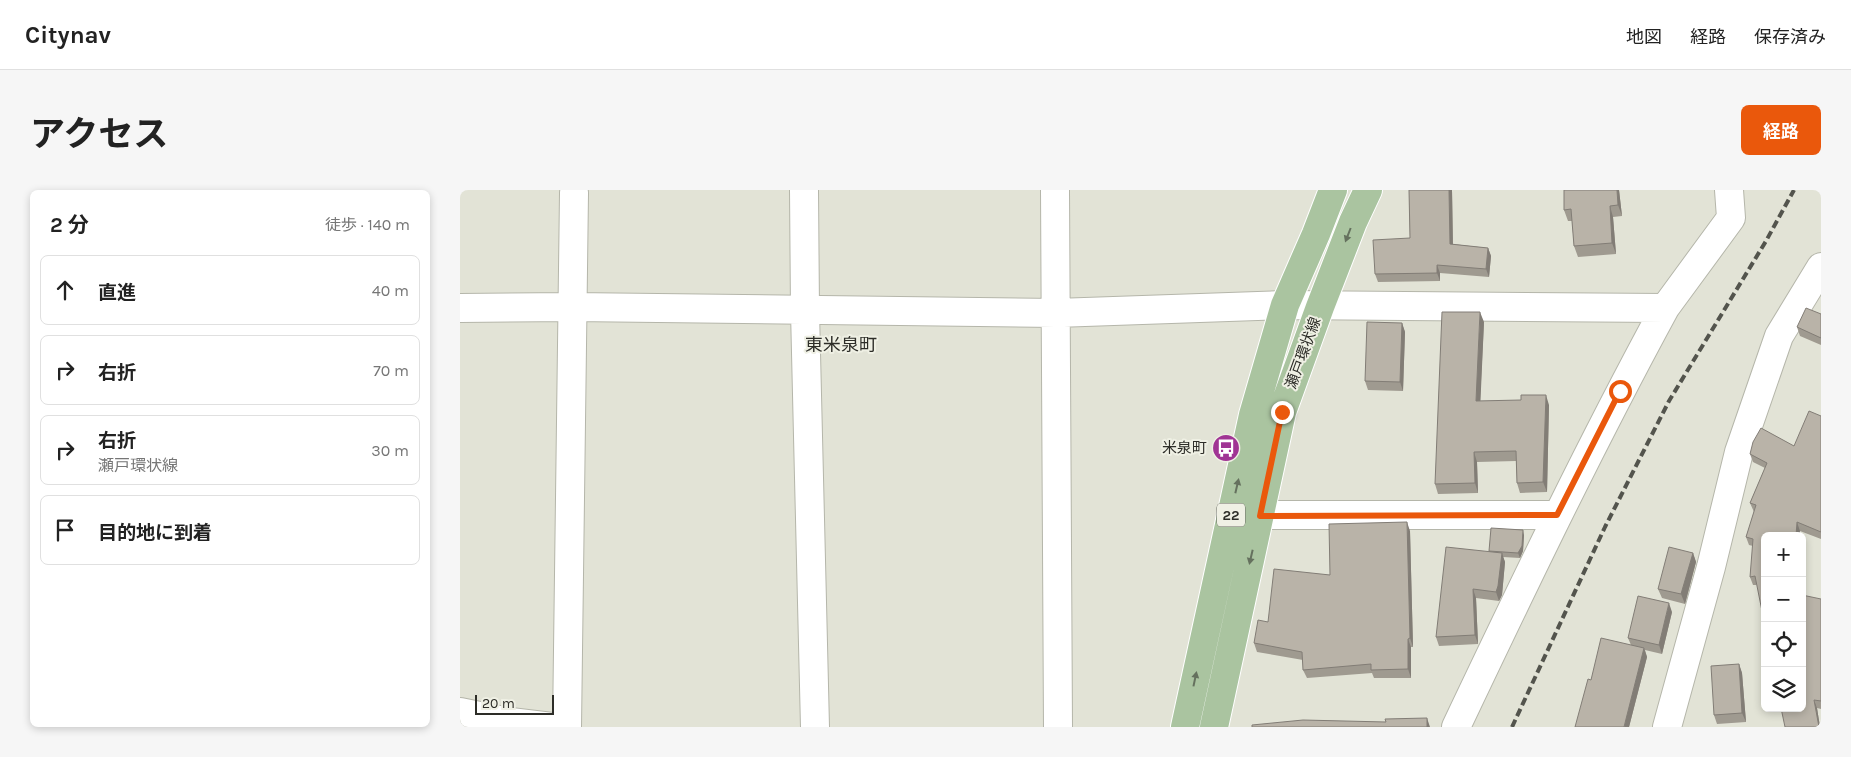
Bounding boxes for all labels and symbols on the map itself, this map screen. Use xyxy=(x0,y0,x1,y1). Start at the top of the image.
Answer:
one-way arrow xyxy=(1344,227,1351,242)
street label: 瀬戸環状線 xyxy=(1282,315,1324,391)
district label: 東米泉町 xyxy=(805,334,877,356)
route start xyxy=(1609,380,1632,403)
route end xyxy=(1271,401,1294,424)
bus stop icon: 米泉町 xyxy=(1211,433,1241,463)
place label: 米泉町 xyxy=(1162,439,1207,457)
one-way arrow xyxy=(1233,479,1241,494)
road number: 22 xyxy=(1217,504,1245,526)
one-way arrow xyxy=(1247,549,1255,564)
one-way arrow xyxy=(1191,672,1199,687)
scale bar xyxy=(475,692,554,715)

